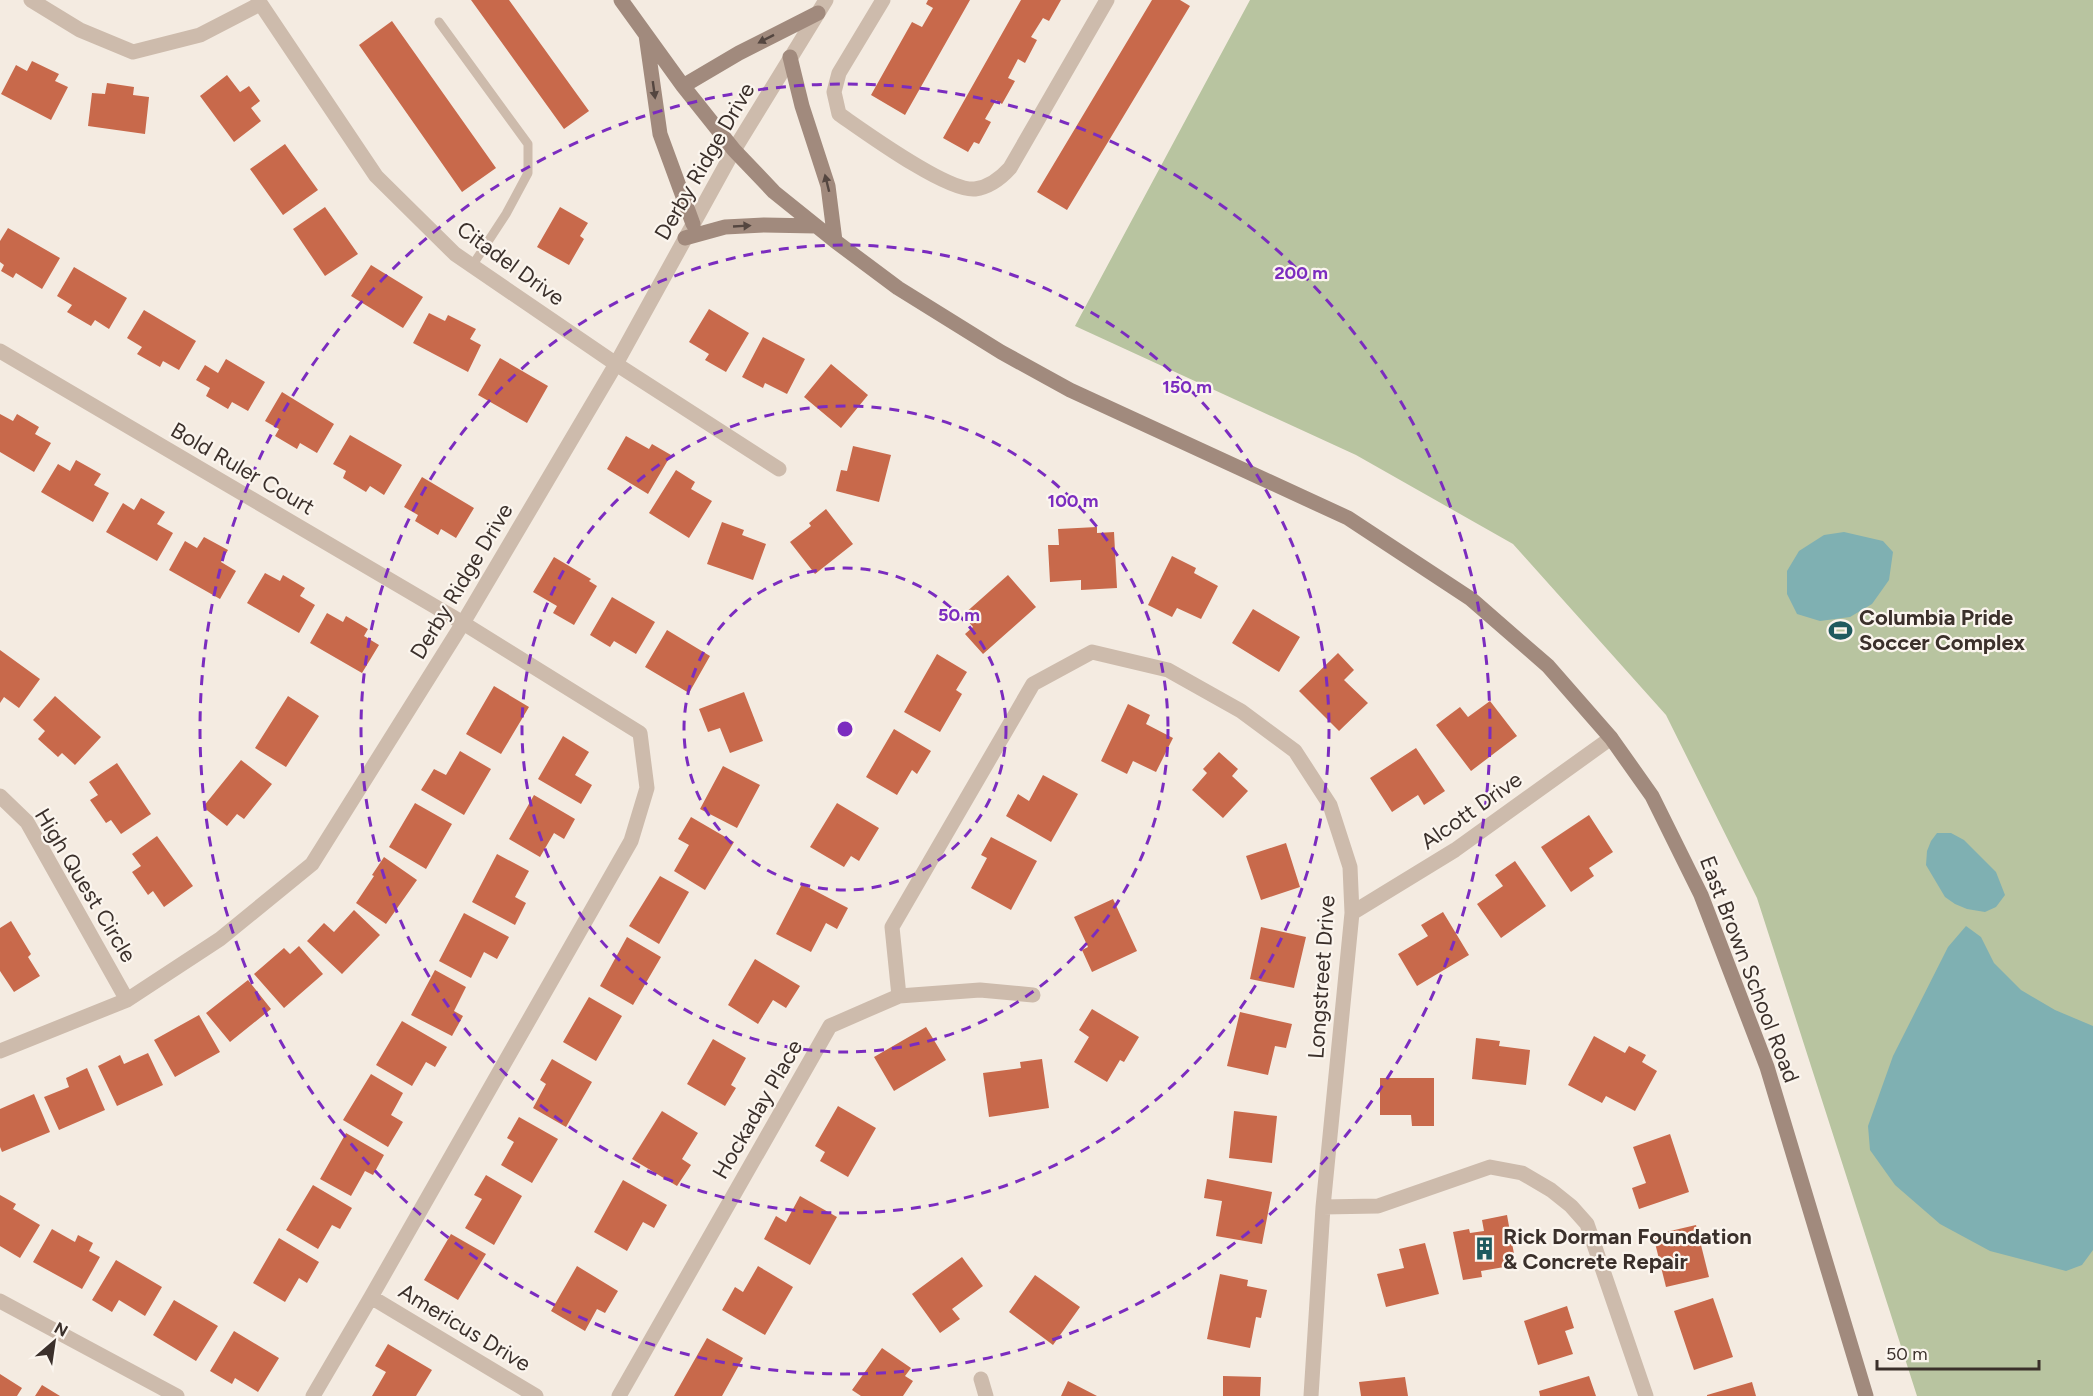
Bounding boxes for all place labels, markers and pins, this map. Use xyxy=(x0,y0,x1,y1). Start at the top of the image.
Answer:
place label: Columbia Pride Soccer Complex xyxy=(1859,604,2025,656)
sports icon: Columbia Pride Soccer Complex xyxy=(1828,617,1854,643)
centre of rings xyxy=(835,719,855,739)
place label: Rick Dorman Foundation & Concrete Repair xyxy=(1503,1223,1752,1275)
building icon: Rick Dorman Foundation & Concrete Repair xyxy=(1472,1236,1498,1262)

